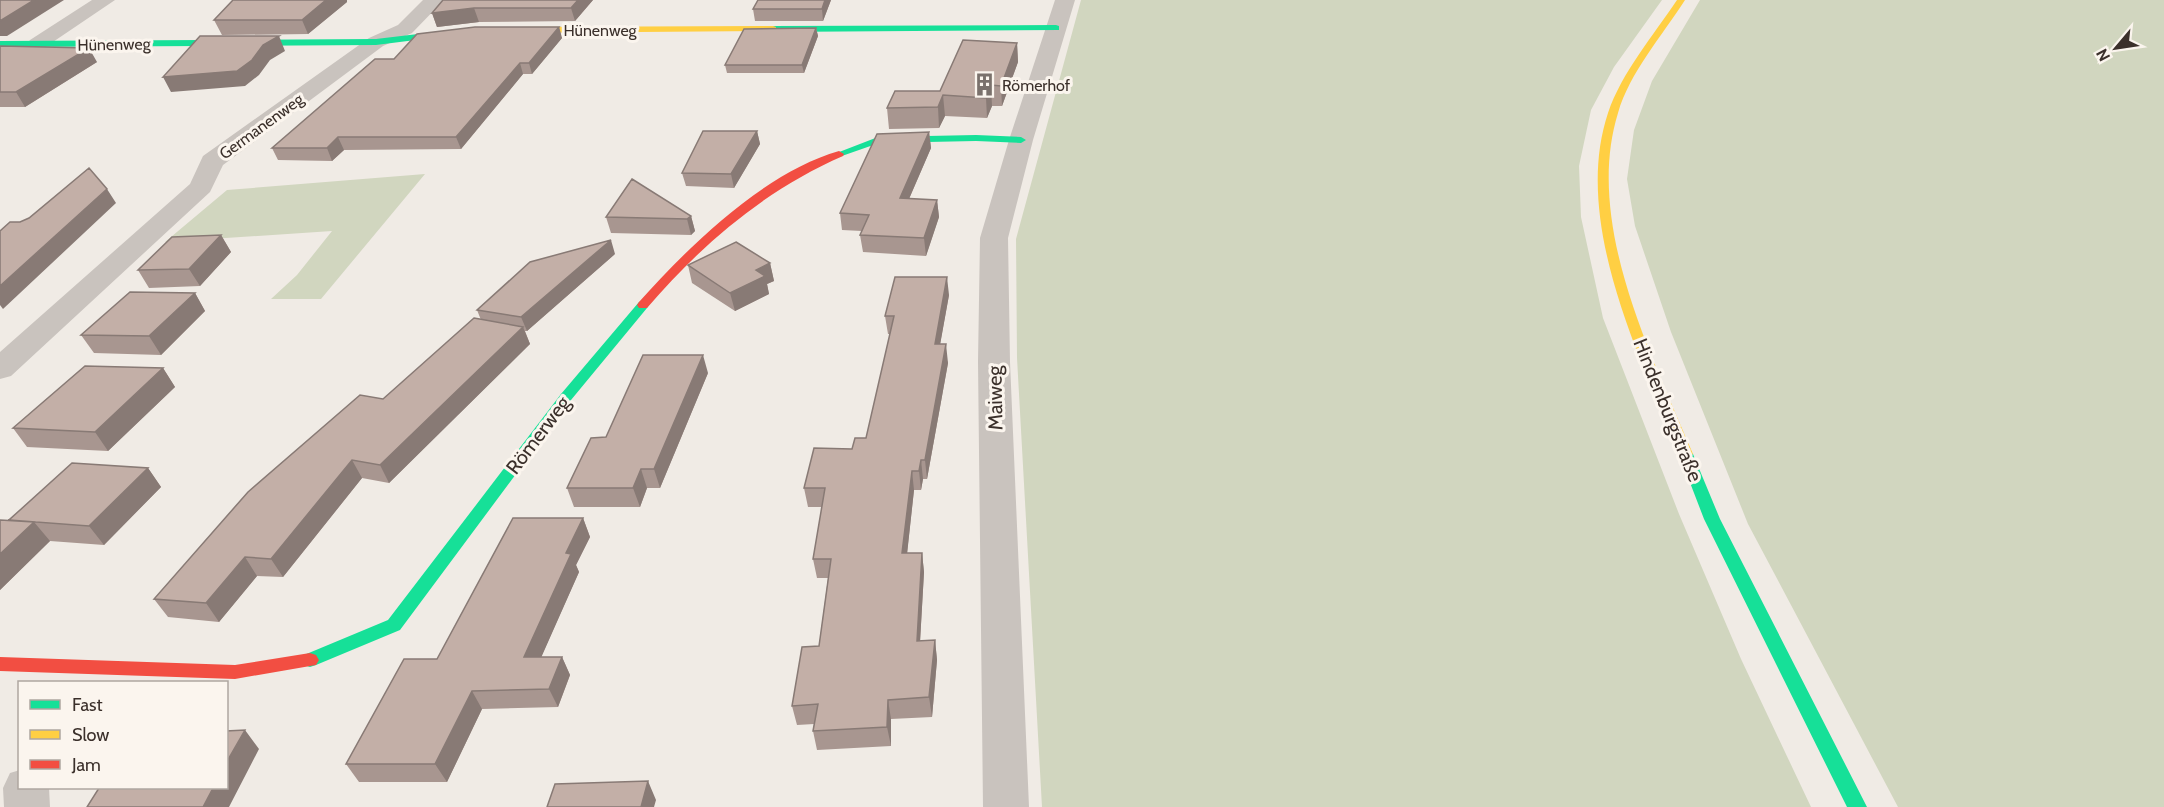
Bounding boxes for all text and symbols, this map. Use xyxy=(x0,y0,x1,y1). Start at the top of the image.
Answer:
north arrow xyxy=(2086,18,2146,78)
street label: Hünenweg xyxy=(563,21,638,40)
street label: Hünenweg xyxy=(77,34,152,55)
text: N xyxy=(2092,45,2114,65)
building icon: Römerhof xyxy=(971,72,997,98)
place label: Römerhof xyxy=(1002,76,1071,95)
street label: Germanenweg xyxy=(216,89,308,163)
street label: Hindenburgstraße xyxy=(1628,335,1708,485)
street label: Maiweg xyxy=(982,364,1008,430)
street label: Römerweg xyxy=(501,390,576,479)
legend xyxy=(18,681,228,789)
text: Fast xyxy=(72,694,103,716)
text: Slow xyxy=(72,724,109,746)
text: Jam xyxy=(71,754,101,776)

